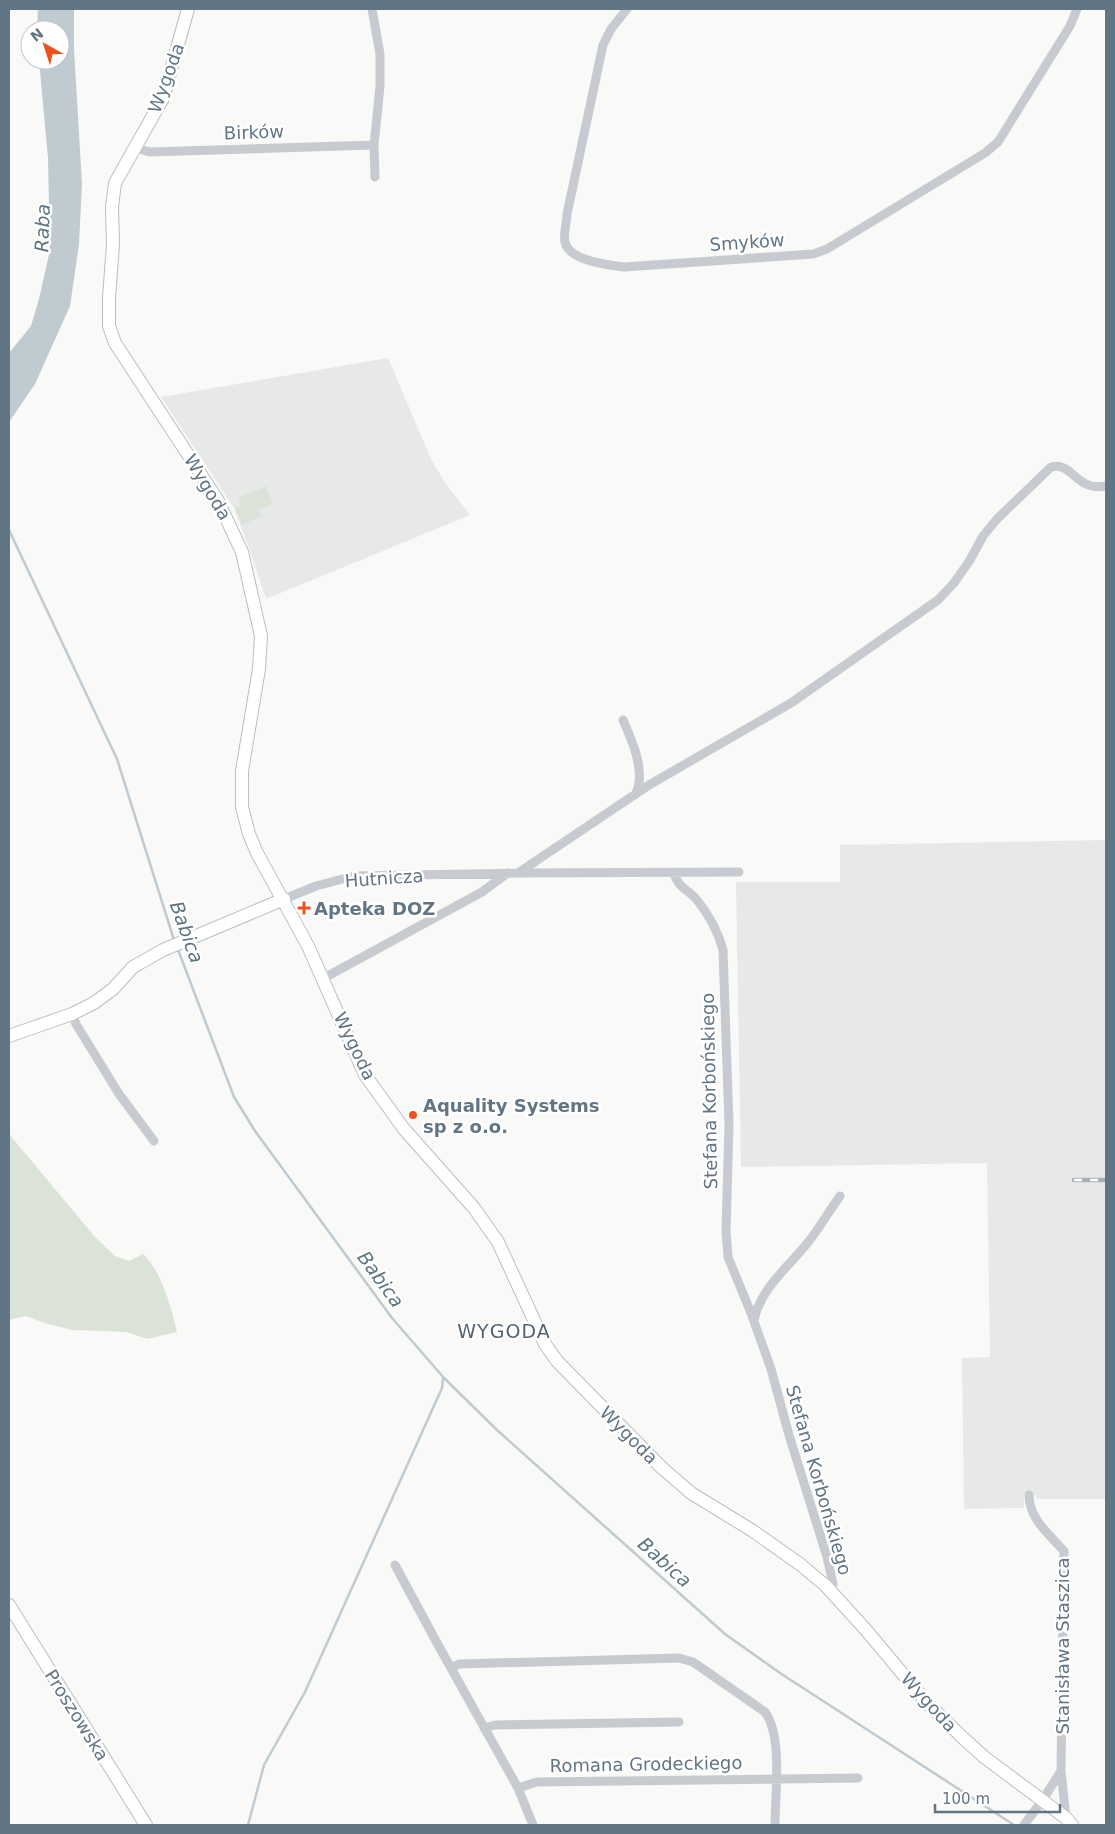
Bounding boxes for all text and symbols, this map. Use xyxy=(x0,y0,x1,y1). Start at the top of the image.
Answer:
north arrow xyxy=(20,20,70,70)
text: N xyxy=(27,25,46,45)
street label: Wygoda xyxy=(144,40,188,116)
street label: Birków xyxy=(224,120,284,144)
water label: Raba xyxy=(30,203,54,253)
street label: Smyków xyxy=(709,229,785,255)
street label: Wygoda xyxy=(180,450,236,524)
street label: Hutnicza xyxy=(344,865,424,891)
water label: Babica xyxy=(166,898,208,966)
place label: Apteka DOZ xyxy=(314,898,435,919)
marker: Apteka DOZ xyxy=(298,902,310,914)
street label: Stefana Korbońskiego xyxy=(697,993,721,1189)
street label: Wygoda xyxy=(330,1009,380,1083)
place label: Aquality Systems sp z o.o. xyxy=(423,1095,599,1137)
marker: Aquality Systems sp z o.o. xyxy=(407,1109,419,1121)
water label: Babica xyxy=(353,1247,409,1311)
district label: WYGODA xyxy=(457,1320,551,1342)
street label: Stefana Korbońskiego xyxy=(782,1383,856,1577)
street label: Wygoda xyxy=(596,1402,662,1468)
water label: Babica xyxy=(634,1532,696,1592)
street label: Stanisława Staszica xyxy=(1052,1557,1073,1735)
street label: Proszowska xyxy=(41,1665,113,1765)
street label: Wygoda xyxy=(897,1668,961,1736)
street label: Romana Grodeckiego xyxy=(549,1752,743,1776)
scale bar xyxy=(935,1782,1060,1814)
text: 100 m xyxy=(942,1790,990,1808)

